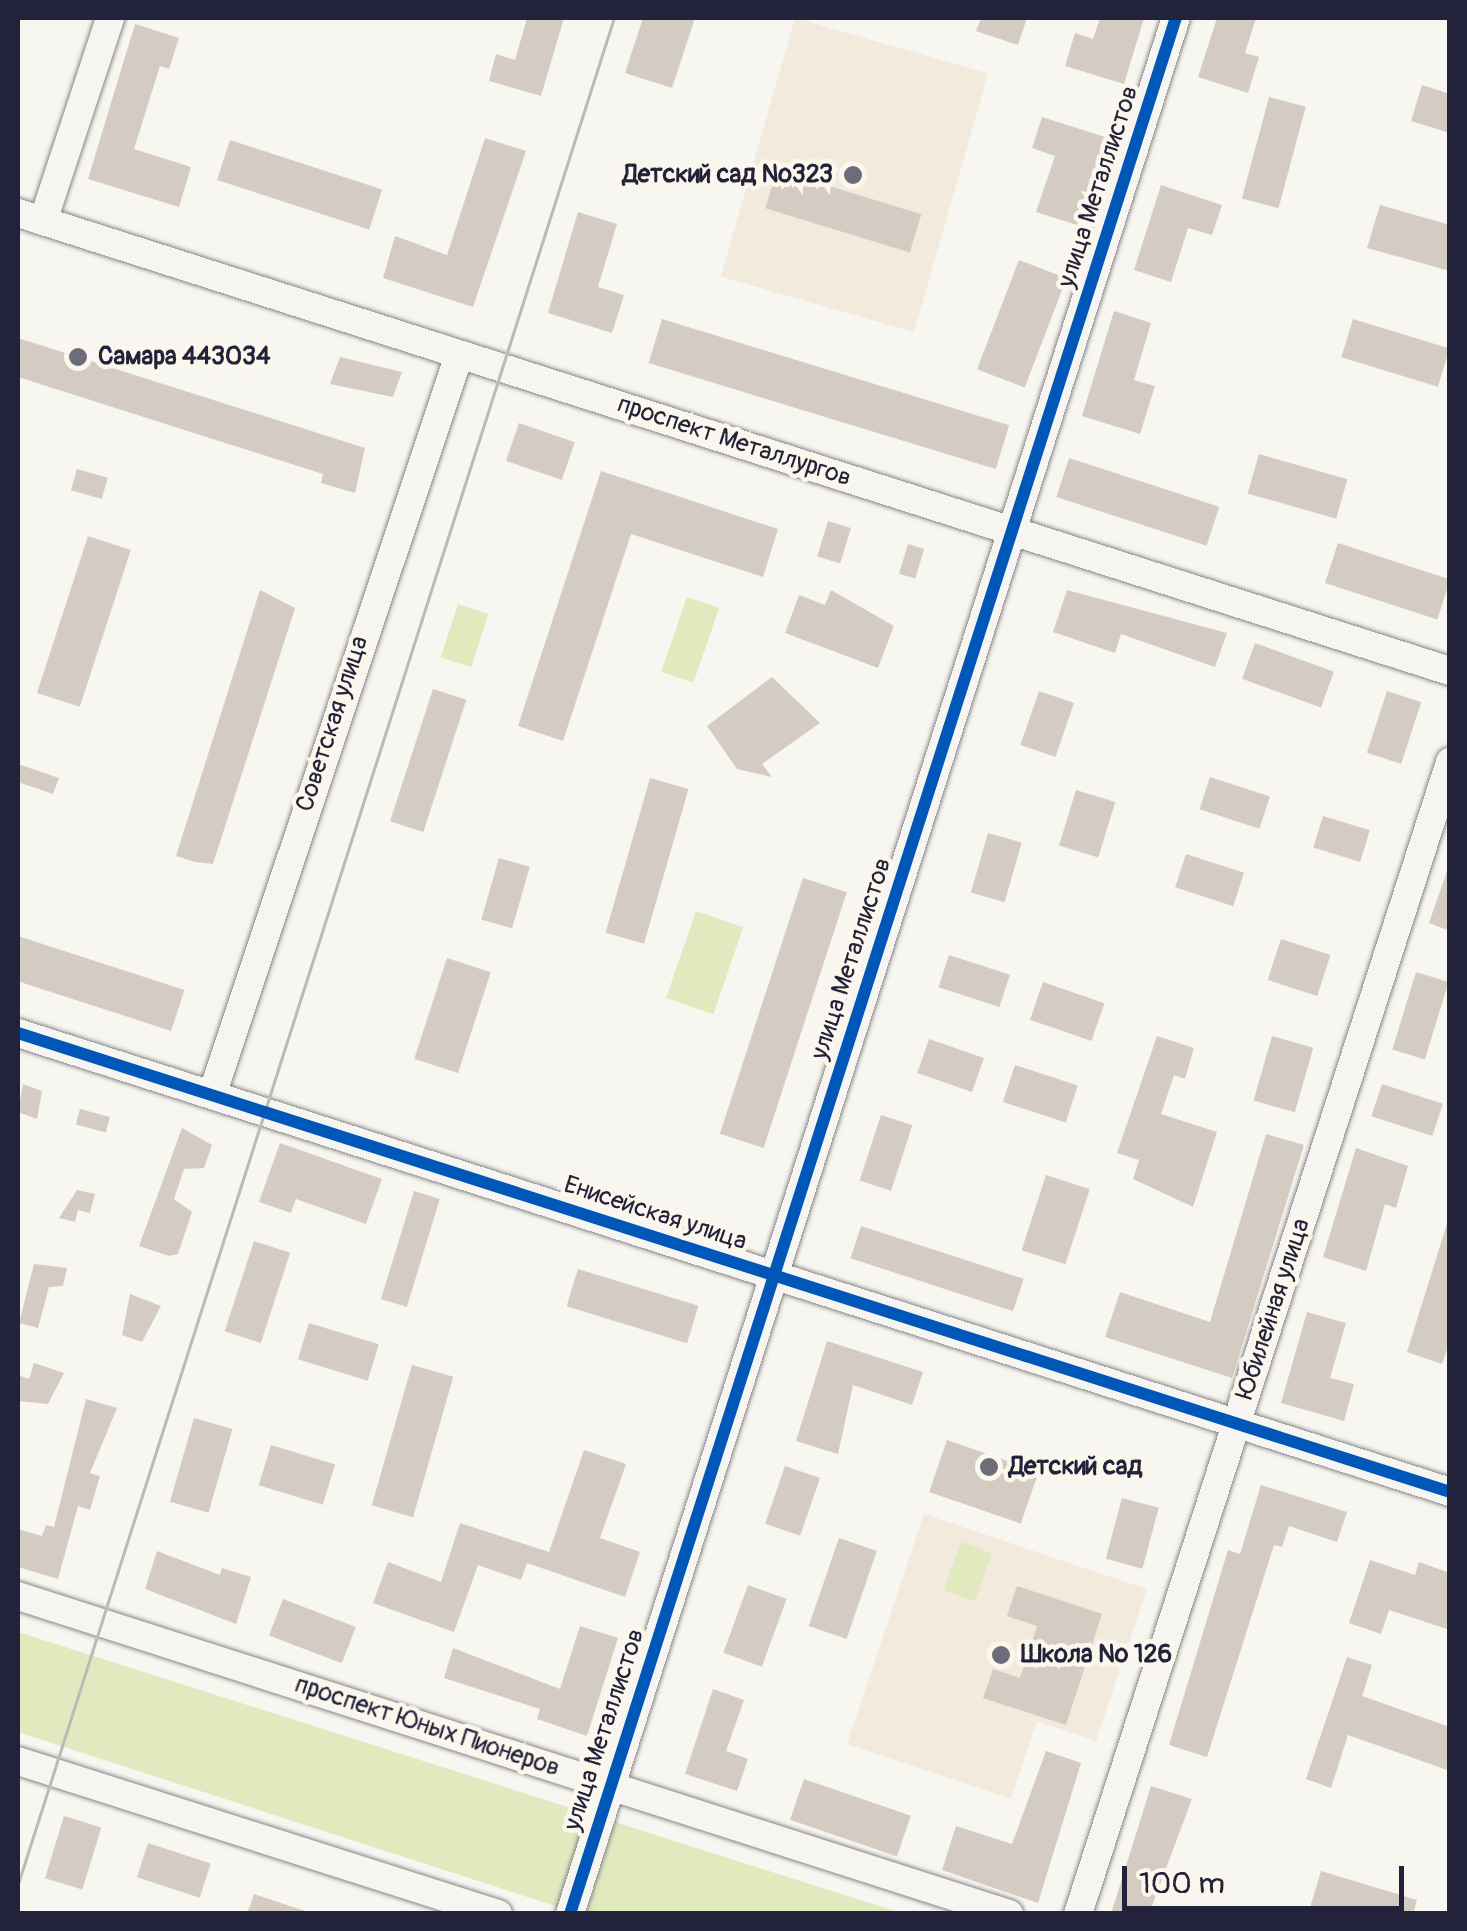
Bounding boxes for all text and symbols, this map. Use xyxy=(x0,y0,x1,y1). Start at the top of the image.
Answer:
street label: улица Металлистов xyxy=(1052,82,1146,292)
place label: Детский сад №323 xyxy=(623,160,833,190)
marker: Детский сад №323 xyxy=(842,164,864,186)
place label: Самара 443034 xyxy=(98,342,270,372)
marker: Самара 443034 xyxy=(67,346,89,368)
street label: проспект Металлургов xyxy=(613,390,855,494)
street label: Советская улица xyxy=(291,633,375,815)
street label: улица Металлистов xyxy=(805,854,899,1064)
street label: Енисейская улица xyxy=(560,1170,750,1258)
street label: Юбилейная улица xyxy=(1231,1215,1317,1403)
place label: Детский сад xyxy=(1009,1452,1142,1482)
marker: Детский сад xyxy=(978,1456,1000,1478)
street label: улица Металлистов xyxy=(558,1625,652,1835)
place label: Школа № 126 xyxy=(1021,1640,1172,1670)
marker: Школа № 126 xyxy=(990,1644,1012,1666)
street label: проспект Юных Пионеров xyxy=(291,1670,563,1784)
scale bar xyxy=(1127,1846,1410,1908)
text: 100 m xyxy=(1139,1865,1225,1902)

